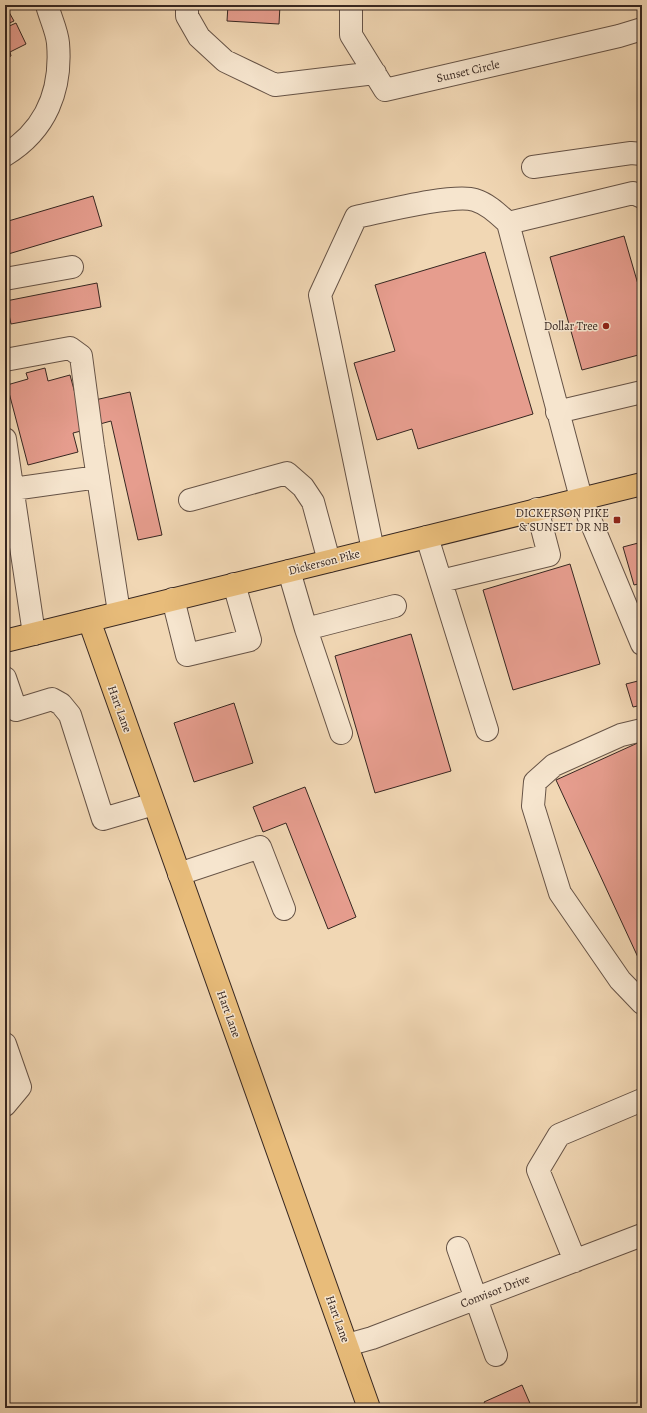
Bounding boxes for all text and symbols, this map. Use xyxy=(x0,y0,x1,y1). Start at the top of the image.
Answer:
street label: Sunset Circle xyxy=(435,56,501,86)
place label: Dollar Tree xyxy=(544,318,598,334)
marker: Dollar Tree xyxy=(601,321,611,331)
place label: DICKERSON PIKE & SUNSET DR NB xyxy=(516,505,609,535)
marker: DICKERSON PIKE & SUNSET DR NB xyxy=(612,515,622,525)
street label: Dickerson Pike xyxy=(286,545,362,579)
street label: Hart Lane xyxy=(104,683,136,735)
street label: Hart Lane xyxy=(213,988,245,1040)
street label: Convisor Drive xyxy=(458,1270,532,1312)
street label: Hart Lane xyxy=(322,1293,354,1345)

